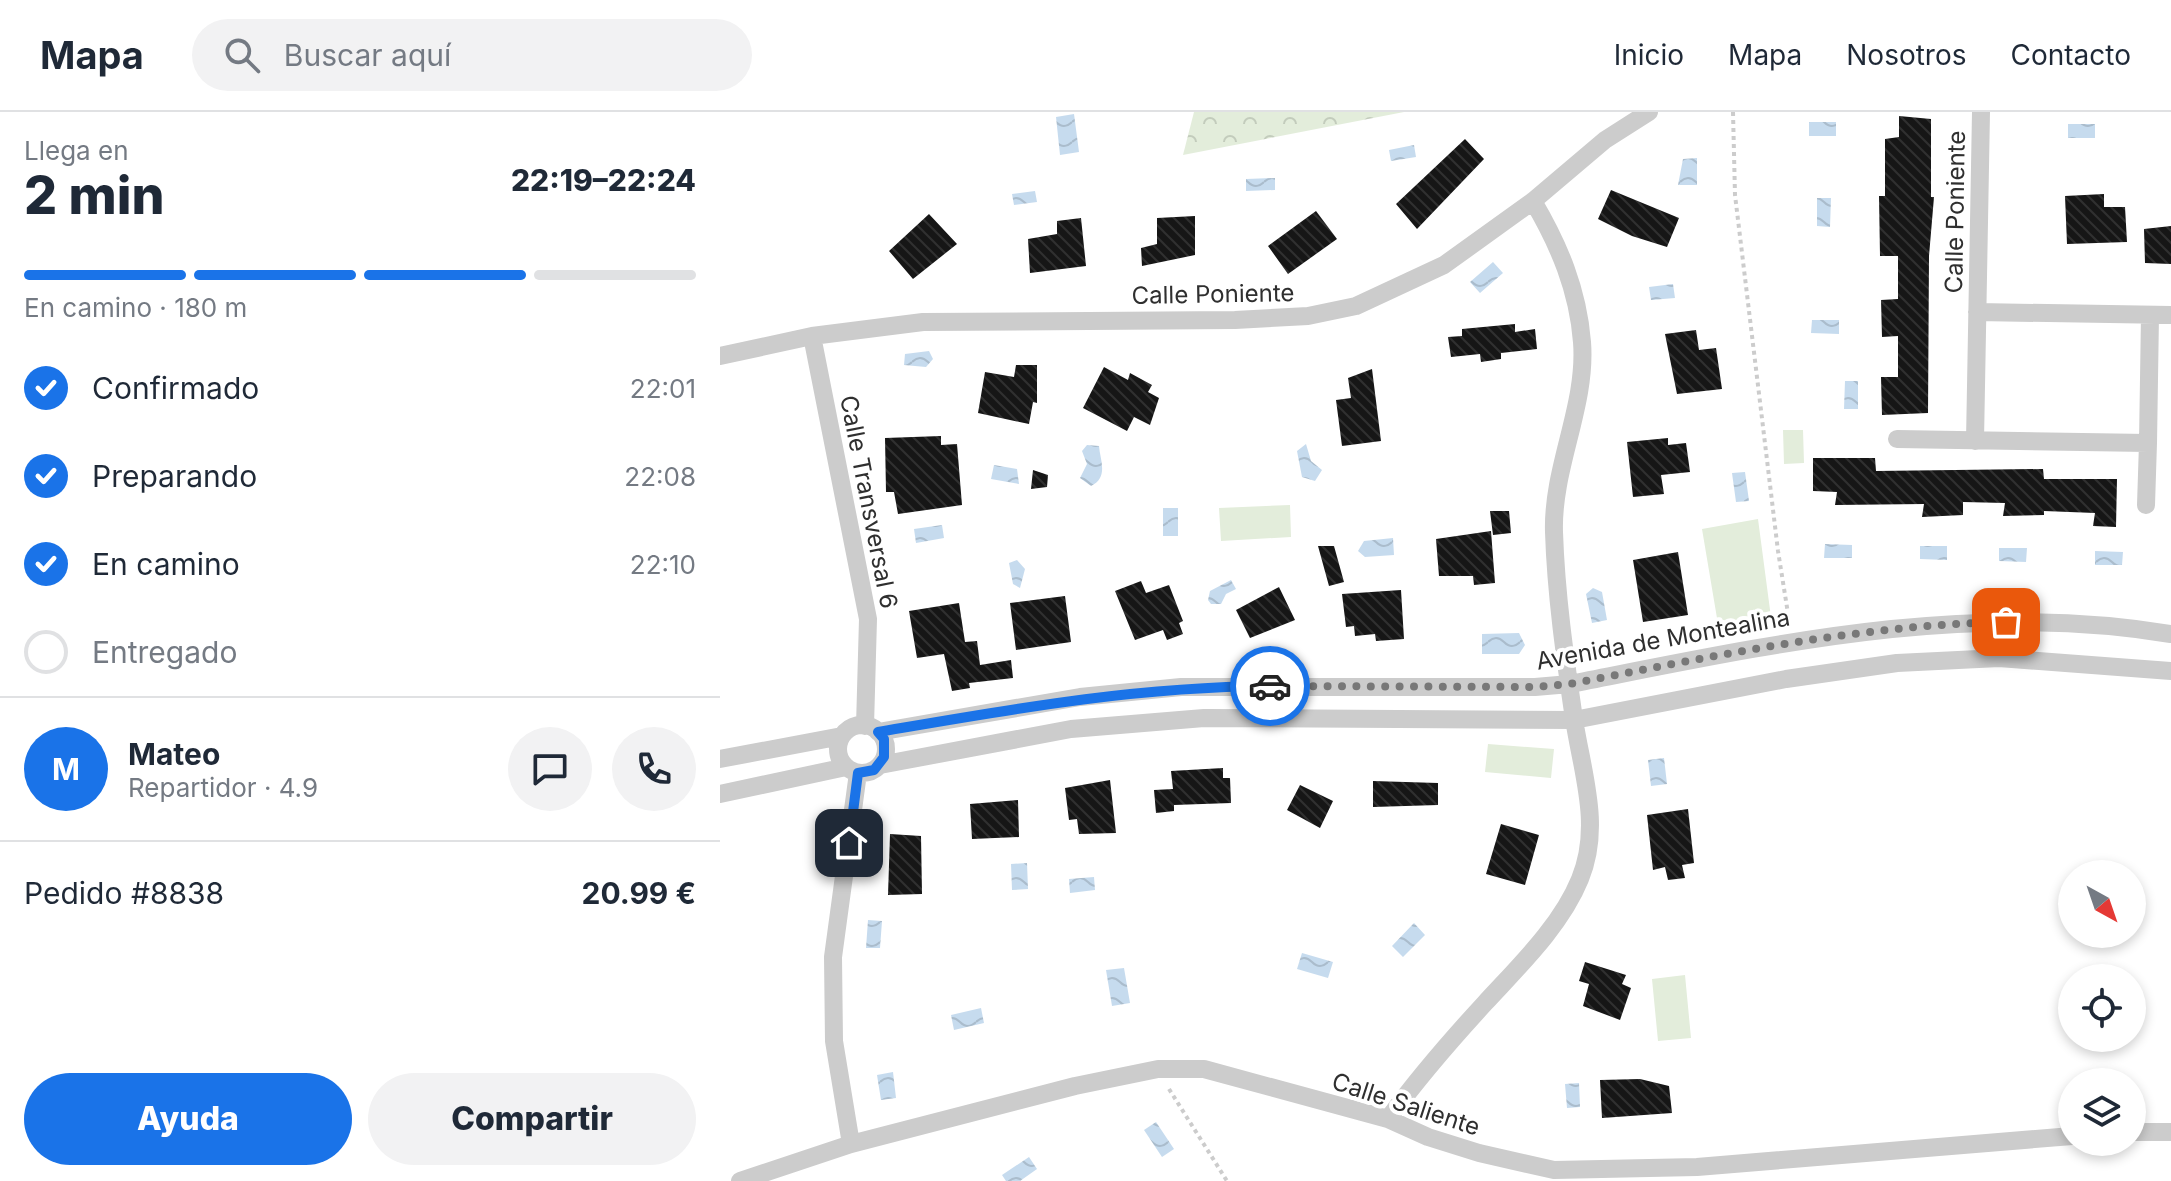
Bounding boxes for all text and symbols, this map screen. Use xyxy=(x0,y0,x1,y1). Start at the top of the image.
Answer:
search box xyxy=(192,19,752,91)
text: Mapa xyxy=(40,32,144,78)
icon: search xyxy=(220,33,264,77)
text: Buscar aquí xyxy=(284,37,451,73)
text: Inicio xyxy=(1614,38,1684,72)
text: Mapa xyxy=(1728,38,1802,72)
text: Nosotros xyxy=(1846,38,1967,72)
text: Contacto xyxy=(2011,38,2131,72)
street label: Calle Poniente xyxy=(1939,130,1971,294)
text: Llega en xyxy=(24,135,129,166)
text: 22:19–22:24 xyxy=(511,162,696,198)
text: 2 min xyxy=(24,164,165,227)
street label: Calle Poniente xyxy=(1131,278,1295,310)
text: En camino · 180 m xyxy=(24,292,247,323)
icon: check xyxy=(24,366,68,410)
text: Confirmado xyxy=(92,370,259,406)
text: 22:01 xyxy=(630,373,696,404)
street label: Calle Transversal 6 xyxy=(834,393,904,611)
icon: check xyxy=(24,454,68,498)
text: Preparando xyxy=(92,458,257,494)
text: 22:08 xyxy=(624,461,696,492)
icon: check xyxy=(24,542,68,586)
text: En camino xyxy=(92,546,240,582)
text: 22:10 xyxy=(630,549,696,580)
pin xyxy=(1972,588,2040,656)
icon: bag xyxy=(1984,600,2028,644)
street label: Avenida de Montealina xyxy=(1534,602,1792,676)
text: Entregado xyxy=(92,634,237,670)
courier xyxy=(1230,646,1310,726)
icon: car xyxy=(1248,664,1292,708)
button: chat xyxy=(508,727,592,811)
button: phone xyxy=(612,727,696,811)
text: Mateo xyxy=(128,736,220,772)
text: M xyxy=(52,751,80,787)
text: Repartidor · 4.9 xyxy=(128,772,318,803)
pin xyxy=(815,809,883,877)
icon: home xyxy=(827,821,871,865)
north arrow xyxy=(2058,860,2146,948)
map controls xyxy=(2058,860,2146,1156)
text: Pedido #8838 xyxy=(24,875,224,911)
text: 20.99 € xyxy=(582,875,696,911)
button: locate xyxy=(2058,964,2146,1052)
street label: Calle Saliente xyxy=(1328,1066,1484,1142)
button: layers xyxy=(2058,1068,2146,1156)
button: Ayuda xyxy=(24,1073,352,1165)
button: Compartir xyxy=(368,1073,696,1165)

